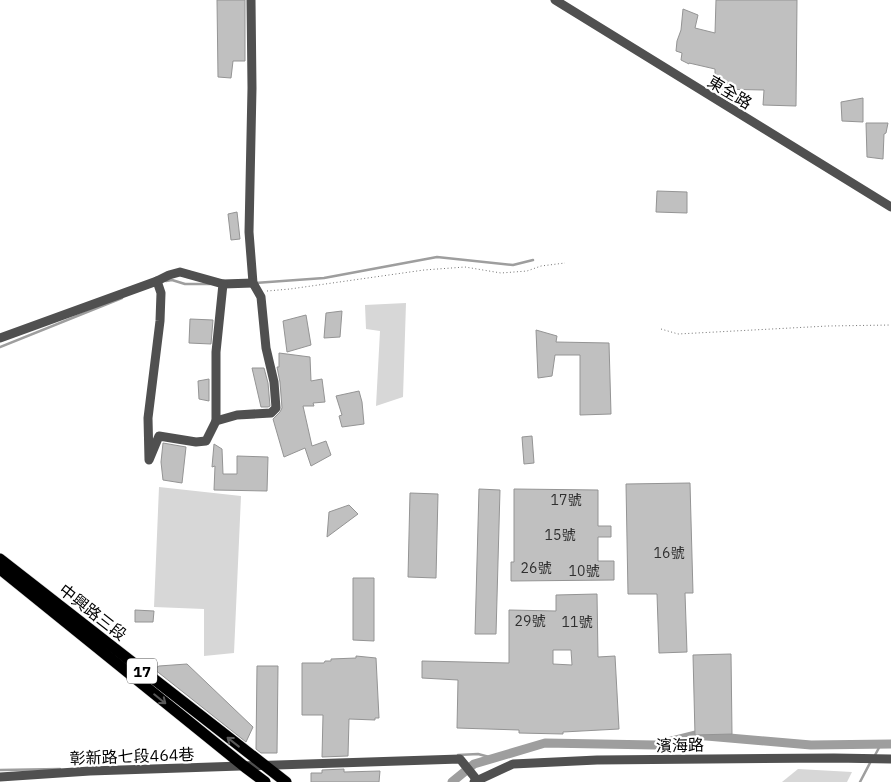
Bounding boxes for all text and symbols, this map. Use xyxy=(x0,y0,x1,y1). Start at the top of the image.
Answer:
street label: 東全路 xyxy=(704,71,756,113)
house number: 17號 xyxy=(551,491,581,509)
house number: 15號 xyxy=(545,526,575,544)
house number: 16號 xyxy=(654,544,684,562)
house number: 26號 xyxy=(521,559,551,577)
house number: 10號 xyxy=(569,562,599,580)
street label: 中興路三段 xyxy=(55,579,131,645)
house number: 29號 xyxy=(515,612,545,630)
house number: 11號 xyxy=(562,613,592,631)
road number: 17 xyxy=(127,658,157,684)
one-way arrow xyxy=(154,693,167,704)
street label: 濱海路 xyxy=(656,735,704,755)
one-way arrow xyxy=(227,736,240,747)
street label: 彰新路七段464巷 xyxy=(69,744,195,768)

